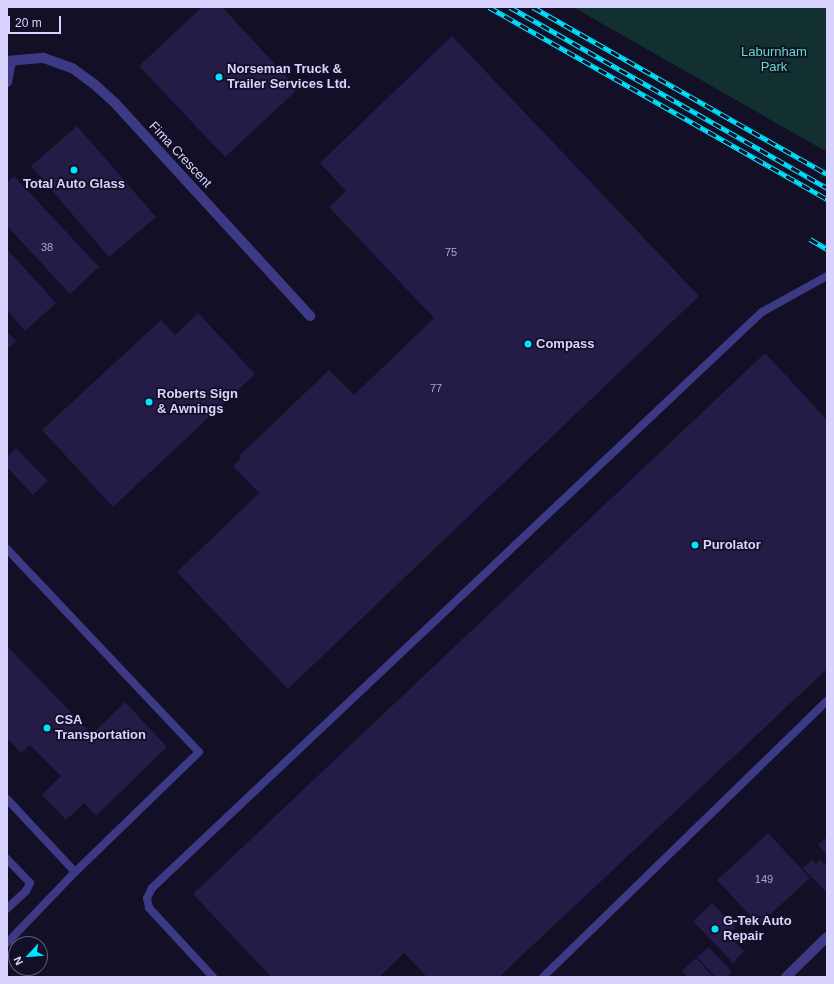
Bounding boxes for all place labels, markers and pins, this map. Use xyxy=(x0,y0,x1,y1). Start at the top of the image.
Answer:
place label: Norseman Truck & Trailer Services Ltd. xyxy=(227,62,351,93)
marker: Norseman Truck & Trailer Services Ltd. xyxy=(214,72,224,82)
marker: Total Auto Glass xyxy=(69,165,79,175)
place label: Total Auto Glass xyxy=(23,176,125,192)
place label: Compass xyxy=(536,336,595,352)
marker: Compass xyxy=(523,339,533,349)
place label: Roberts Sign & Awnings xyxy=(157,387,238,418)
marker: Roberts Sign & Awnings xyxy=(144,397,154,407)
place label: Purolator xyxy=(703,537,761,553)
marker: Purolator xyxy=(690,540,700,550)
place label: CSA Transportation xyxy=(55,713,146,744)
marker: CSA Transportation xyxy=(42,723,52,733)
place label: G-Tek Auto Repair xyxy=(723,914,792,945)
marker: G-Tek Auto Repair xyxy=(710,924,720,934)

